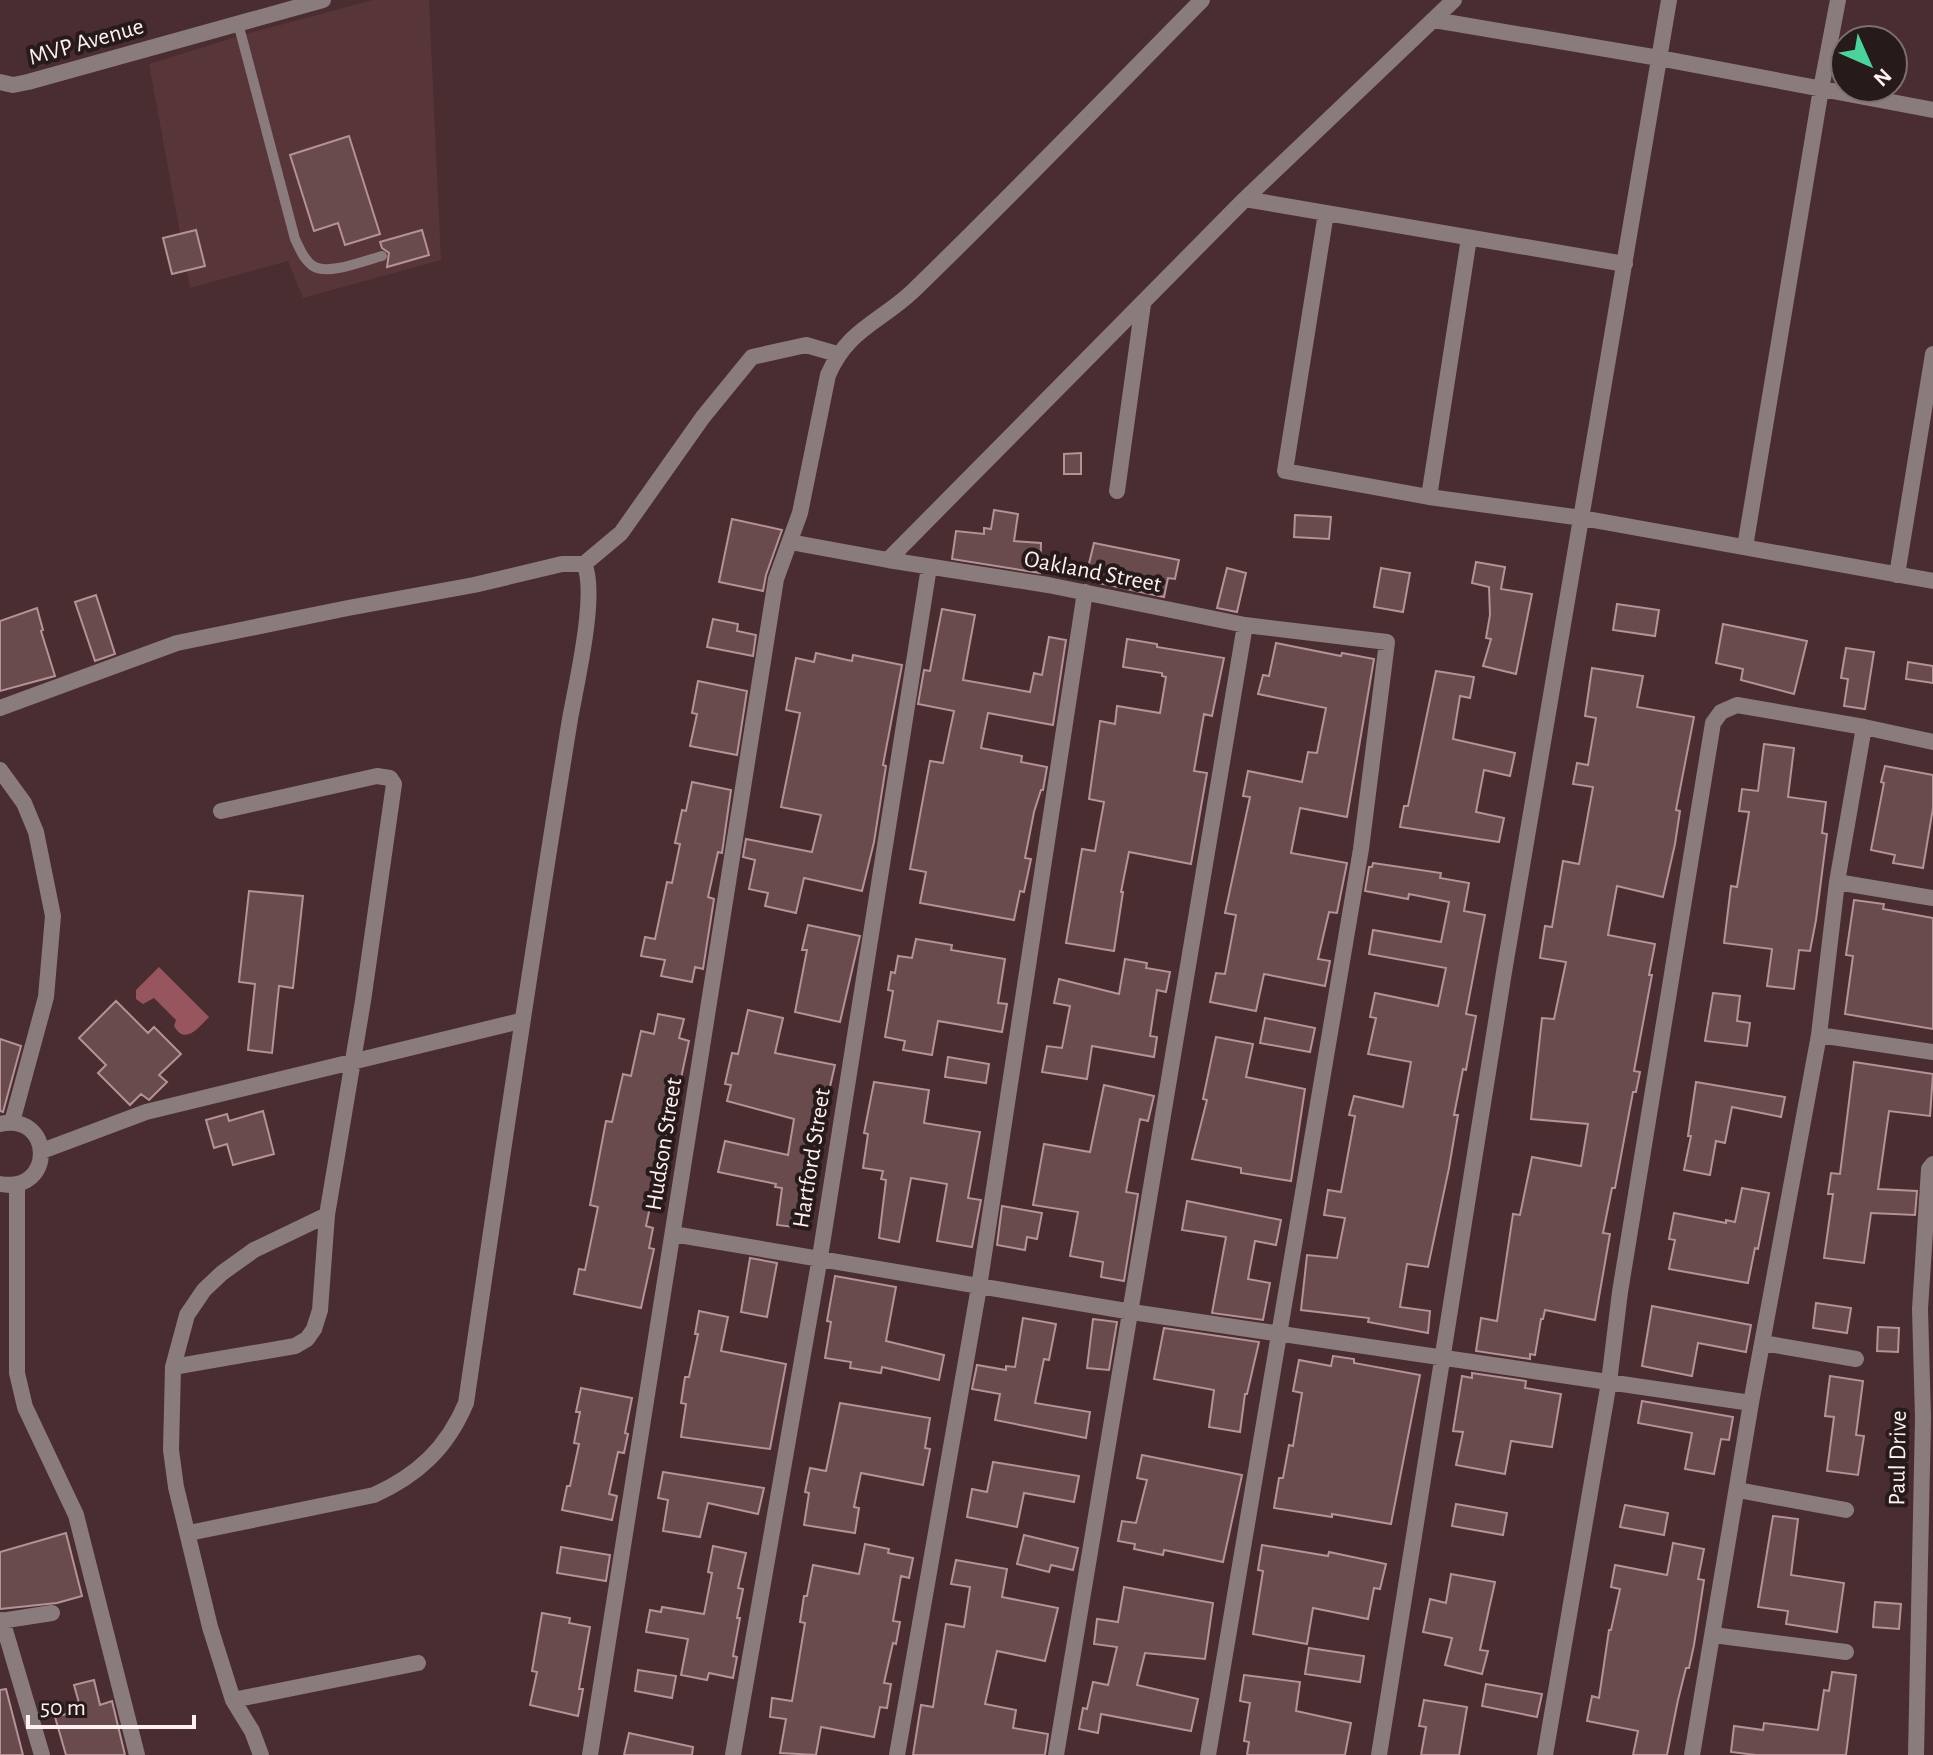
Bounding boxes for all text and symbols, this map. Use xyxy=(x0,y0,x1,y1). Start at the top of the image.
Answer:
street label: MVP Avenue xyxy=(26,14,147,70)
north arrow xyxy=(1829,24,1909,104)
text: N xyxy=(1869,64,1896,91)
street label: Oakland Street xyxy=(1022,547,1164,597)
street label: Hudson Street xyxy=(642,1076,686,1212)
street label: Hartford Street xyxy=(789,1086,835,1230)
street label: Paul Drive xyxy=(1885,1410,1911,1506)
scale bar xyxy=(28,1679,194,1729)
text: 50 m xyxy=(40,1696,86,1720)

